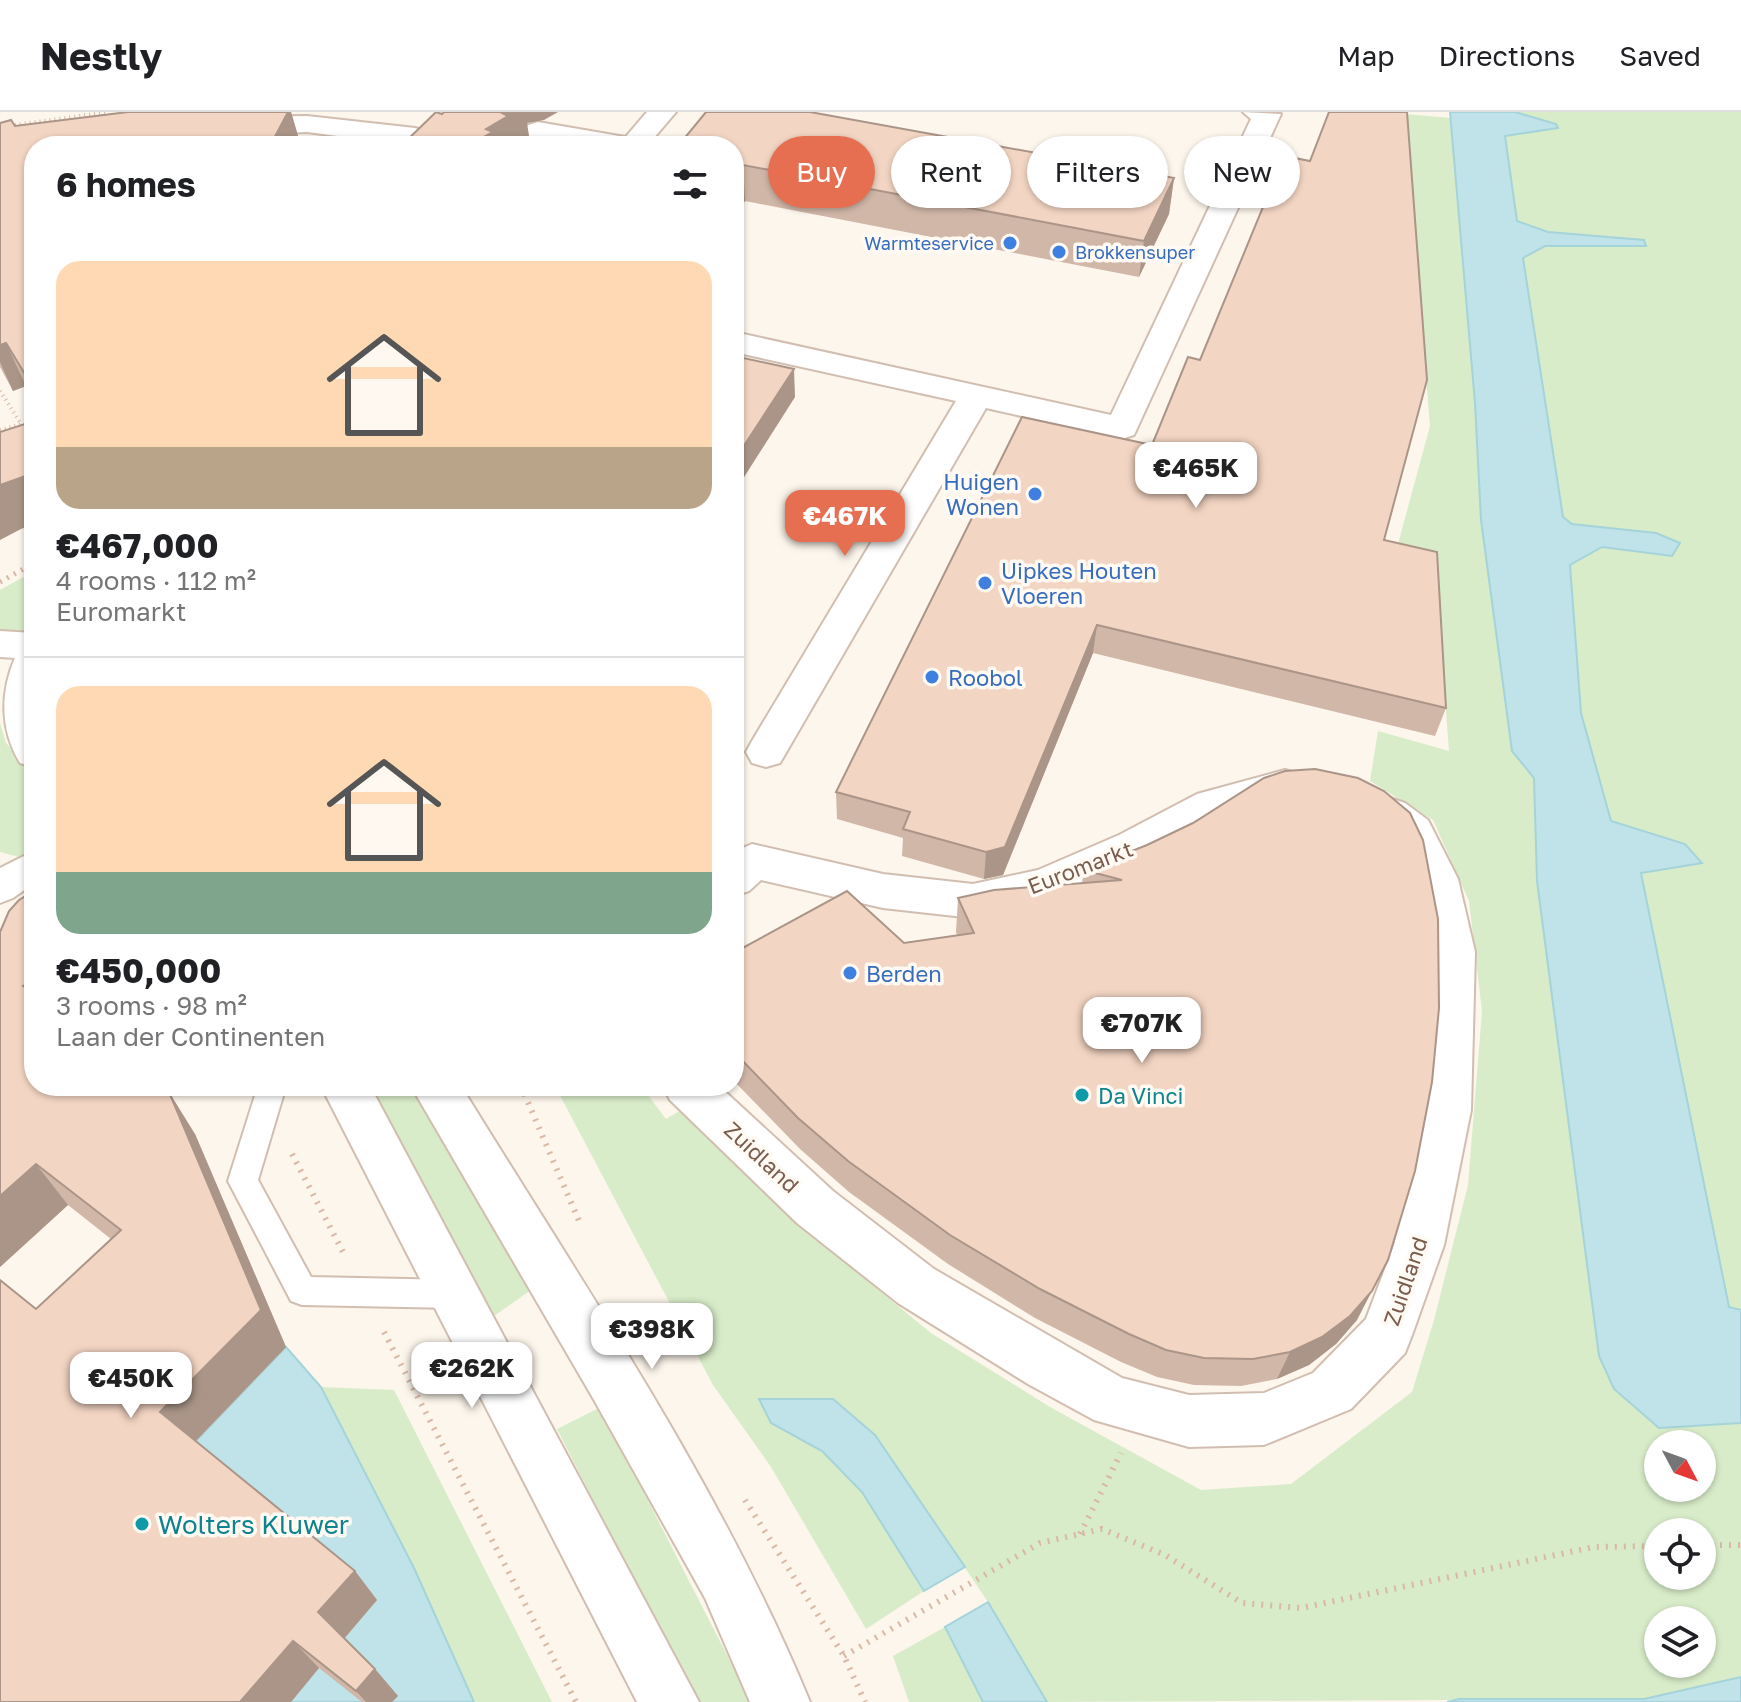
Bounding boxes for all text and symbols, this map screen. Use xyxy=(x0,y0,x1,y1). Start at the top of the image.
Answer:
text: Nestly xyxy=(40,33,162,78)
text: Map xyxy=(1337,39,1394,72)
text: Directions xyxy=(1438,39,1575,72)
text: Saved xyxy=(1619,39,1701,72)
chip: Buy xyxy=(768,136,875,208)
chip: Rent xyxy=(891,136,1011,208)
chip: Filters xyxy=(1027,136,1168,208)
chip: New xyxy=(1184,136,1300,208)
icon: filters xyxy=(668,162,712,206)
text: 6 homes xyxy=(56,164,196,204)
place label: Warmteservice xyxy=(864,232,994,254)
marker: Warmteservice xyxy=(1001,234,1019,252)
place label: Brokkensuper xyxy=(1075,241,1195,263)
marker: Brokkensuper xyxy=(1050,243,1068,261)
icon: home xyxy=(312,313,456,457)
pin: €465K xyxy=(1140,442,1252,510)
text: €465K xyxy=(1153,452,1239,483)
place label: Huigen Wonen xyxy=(943,468,1019,520)
marker: Huigen Wonen xyxy=(1026,485,1044,503)
pin: €467K xyxy=(789,490,901,558)
text: €467K xyxy=(803,500,887,531)
text: €467,000 xyxy=(56,525,219,565)
place label: Uipkes Houten Vloeren xyxy=(1001,557,1157,609)
text: 4 rooms · 112 m² xyxy=(56,565,256,596)
marker: Uipkes Houten Vloeren xyxy=(976,574,994,592)
text: Euromarkt xyxy=(56,596,187,627)
place label: Roobol xyxy=(948,664,1023,691)
marker: Roobol xyxy=(923,668,941,686)
icon: home xyxy=(312,738,456,882)
street label: Euromarkt xyxy=(1024,835,1136,899)
text: €450,000 xyxy=(56,950,221,990)
place label: Berden xyxy=(866,960,942,987)
marker: Berden xyxy=(841,964,859,982)
text: 3 rooms · 98 m² xyxy=(56,990,247,1021)
pin: €707K xyxy=(1086,997,1198,1065)
text: €707K xyxy=(1101,1007,1183,1038)
text: Laan der Continenten xyxy=(56,1021,325,1052)
place label: Da Vinci xyxy=(1098,1082,1183,1109)
marker: Da Vinci xyxy=(1073,1086,1091,1104)
street label: Zuidland xyxy=(719,1116,805,1198)
street label: Zuidland xyxy=(1377,1233,1433,1329)
pin: €398K xyxy=(596,1303,708,1371)
text: €398K xyxy=(609,1313,695,1344)
pin: €262K xyxy=(416,1342,528,1410)
pin: €450K xyxy=(75,1352,187,1420)
text: €262K xyxy=(429,1352,515,1383)
text: €450K xyxy=(88,1362,174,1393)
north arrow xyxy=(1644,1430,1716,1502)
map controls xyxy=(1644,1430,1716,1678)
place label: Wolters Kluwer xyxy=(158,1509,349,1540)
marker: Wolters Kluwer xyxy=(133,1515,151,1533)
button: locate xyxy=(1644,1518,1716,1590)
button: layers xyxy=(1644,1606,1716,1678)

